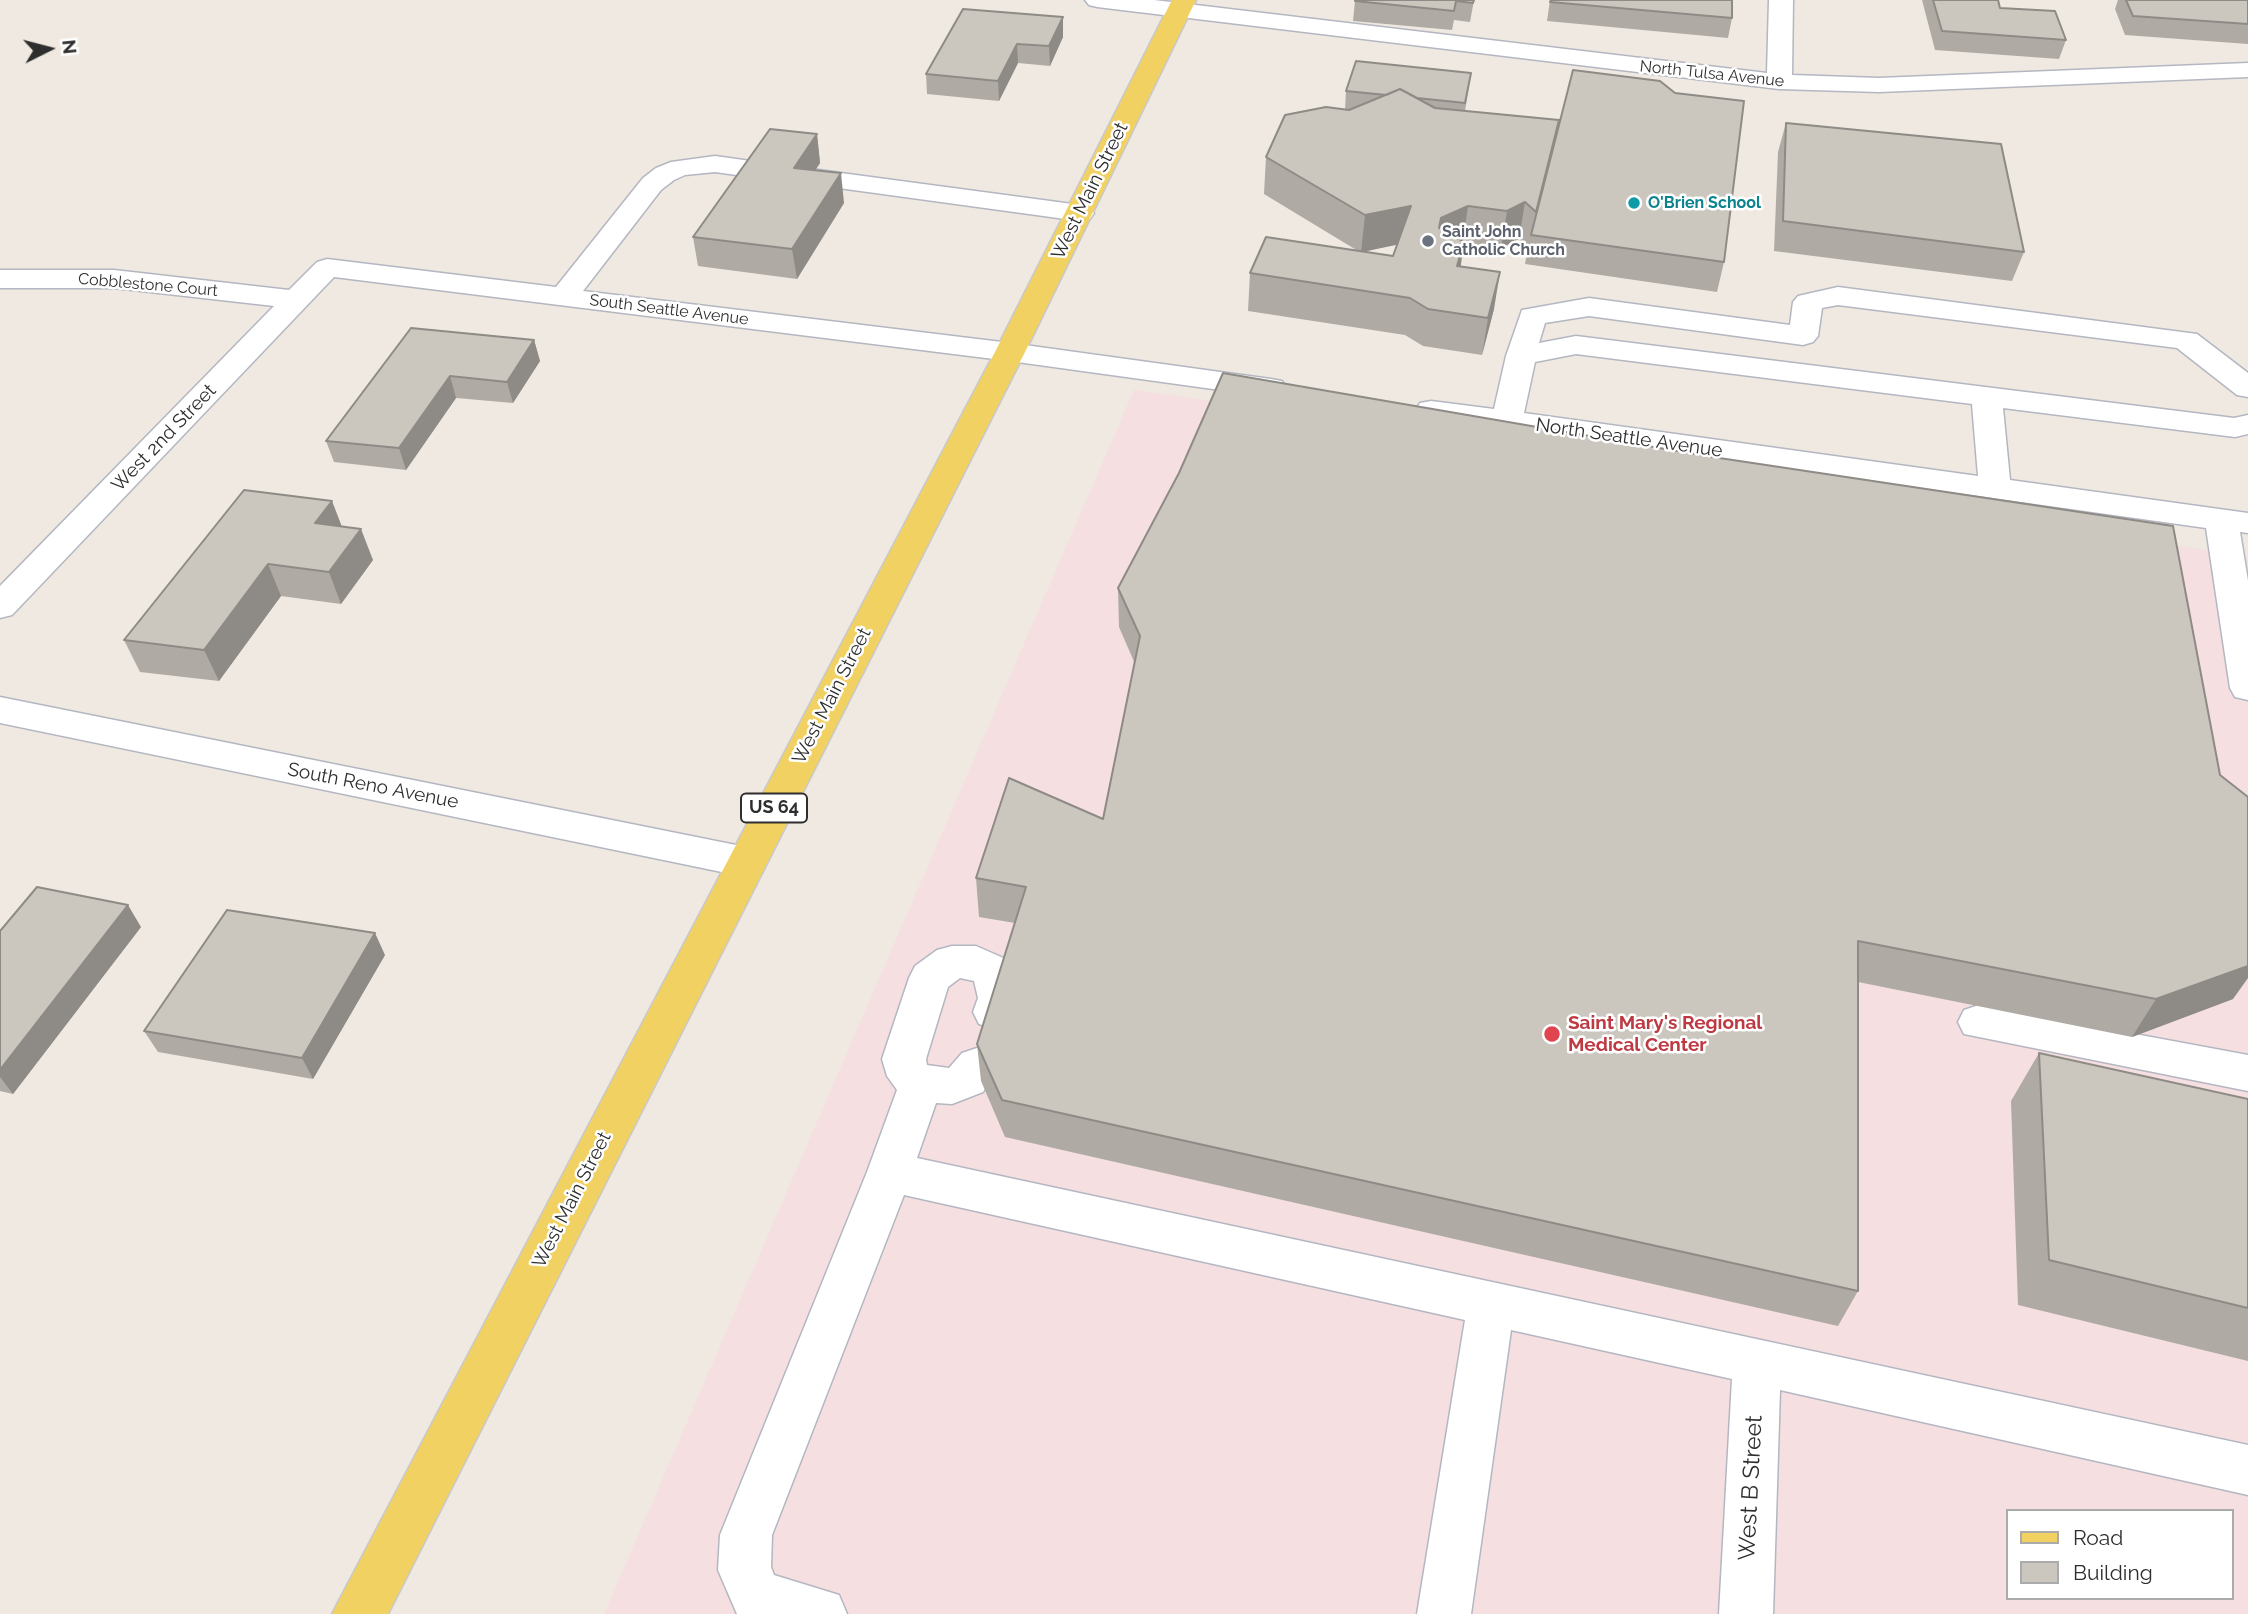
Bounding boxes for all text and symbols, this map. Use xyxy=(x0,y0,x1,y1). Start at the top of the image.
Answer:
north arrow xyxy=(14,14,84,84)
text: N xyxy=(58,38,82,55)
street label: North Tulsa Avenue xyxy=(1639,57,1785,91)
street label: West Main Street xyxy=(1047,119,1133,263)
place label: O'Brien School xyxy=(1648,193,1761,213)
marker: O'Brien School xyxy=(1626,195,1642,211)
place label: Saint John Catholic Church xyxy=(1442,222,1565,260)
marker: Saint John Catholic Church xyxy=(1420,233,1436,249)
street label: Cobblestone Court xyxy=(77,269,219,301)
street label: South Seattle Avenue xyxy=(588,291,750,329)
street label: West 2nd Street xyxy=(107,380,221,496)
street label: North Seattle Avenue xyxy=(1534,414,1724,462)
street label: West Main Street xyxy=(788,624,876,768)
street label: South Reno Avenue xyxy=(286,758,460,814)
road number: US 64 xyxy=(741,794,807,822)
place label: Saint Mary's Regional Medical Center xyxy=(1568,1012,1762,1056)
marker: Saint Mary's Regional Medical Center xyxy=(1542,1024,1562,1044)
street label: West Main Street xyxy=(528,1128,616,1272)
street label: West B Street xyxy=(1733,1415,1769,1561)
legend xyxy=(2007,1509,2234,1600)
text: Road xyxy=(2073,1525,2123,1550)
text: Building xyxy=(2073,1560,2153,1585)

